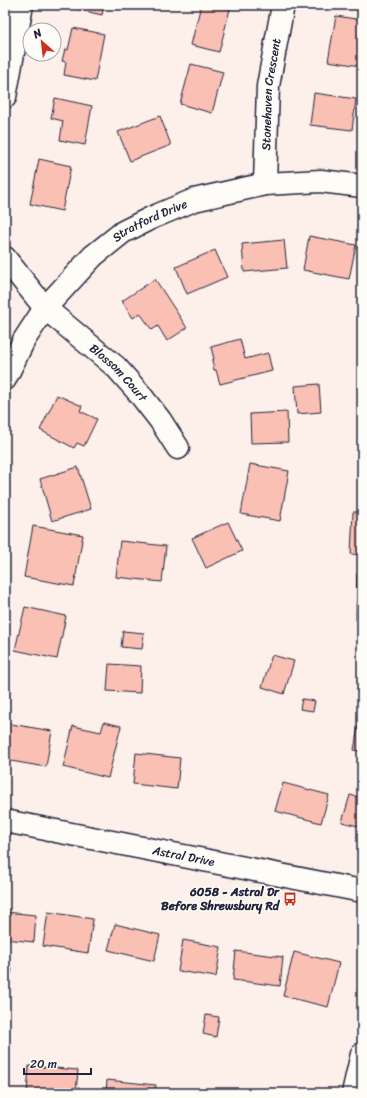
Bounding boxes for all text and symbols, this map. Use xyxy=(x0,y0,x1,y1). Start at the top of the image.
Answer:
north arrow xyxy=(22,22,62,62)
text: N xyxy=(29,23,46,44)
street label: Stonehaven Crescent xyxy=(255,36,288,151)
street label: Stratford Drive xyxy=(107,193,191,248)
street label: Blossom Court xyxy=(84,338,154,408)
street label: Astral Drive xyxy=(150,839,217,873)
place label: 6058 - Astral Dr Before Shrewsbury Rd xyxy=(161,881,281,917)
bus stop icon: 6058 - Astral Dr Before Shrewsbury Rd xyxy=(282,891,298,907)
scale bar xyxy=(24,1050,91,1076)
text: 20 m xyxy=(30,1053,57,1075)

